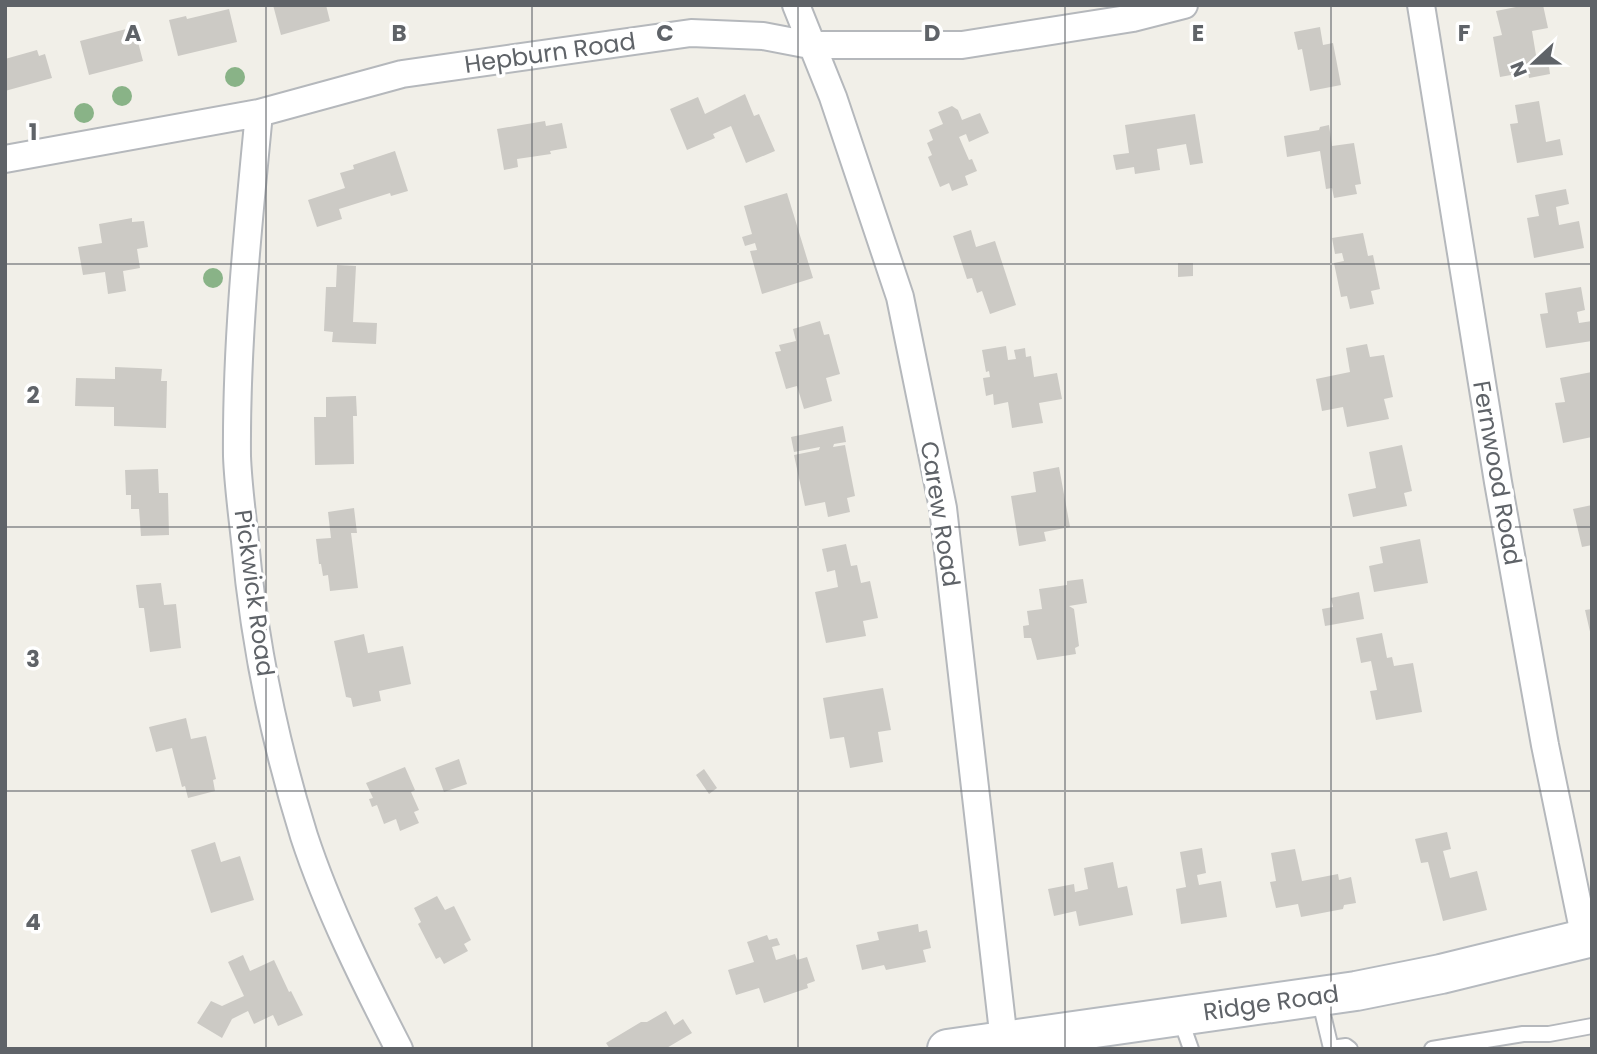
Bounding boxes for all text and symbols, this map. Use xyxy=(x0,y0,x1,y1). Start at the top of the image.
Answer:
text: A xyxy=(125,17,142,49)
text: B xyxy=(391,17,407,49)
text: C xyxy=(656,17,674,49)
text: D xyxy=(924,17,940,49)
text: E xyxy=(1192,17,1204,49)
text: F xyxy=(1458,17,1470,49)
street label: Hepburn Road xyxy=(462,24,638,81)
north arrow xyxy=(1499,28,1569,98)
text: N xyxy=(1504,57,1534,81)
text: 1 xyxy=(29,116,37,148)
street label: Fernwood Road xyxy=(1465,378,1530,568)
text: 2 xyxy=(26,379,40,411)
street label: Carew Road xyxy=(913,439,968,589)
street label: Pickwick Road xyxy=(226,507,283,678)
text: 3 xyxy=(26,643,40,675)
text: 4 xyxy=(25,906,41,938)
street label: Ridge Road xyxy=(1201,977,1341,1028)

